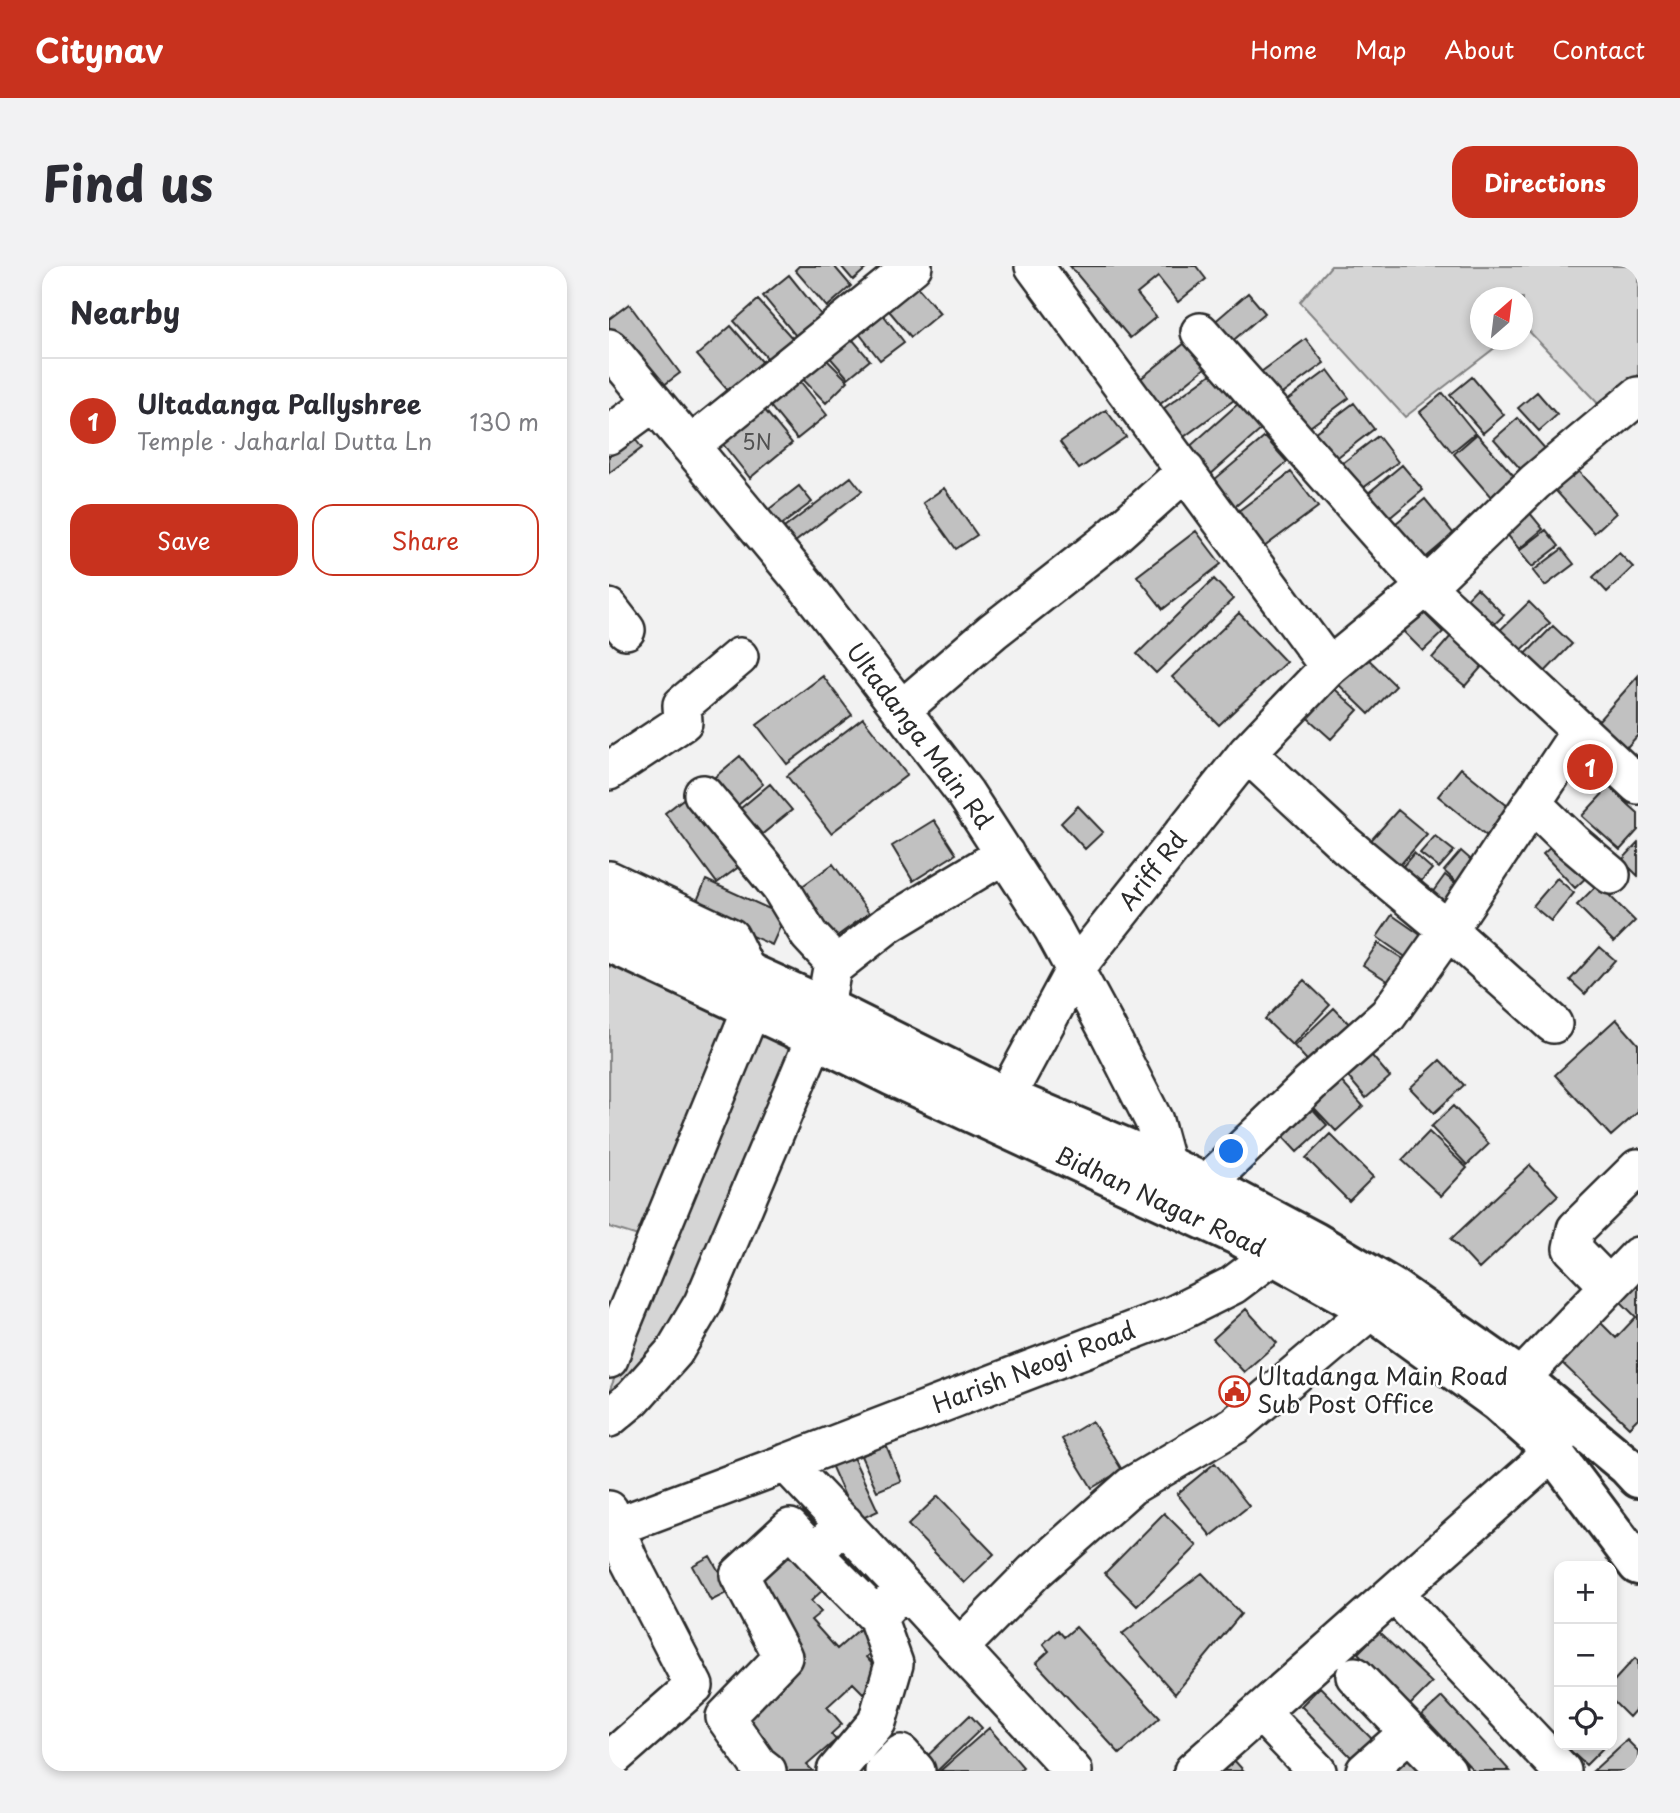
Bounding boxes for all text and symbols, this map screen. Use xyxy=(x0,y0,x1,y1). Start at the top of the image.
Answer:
text: Citynav xyxy=(35,24,163,74)
text: Home xyxy=(1250,31,1317,67)
text: Map xyxy=(1355,31,1406,67)
text: About xyxy=(1444,31,1514,67)
text: Contact xyxy=(1552,31,1645,67)
text: Find us xyxy=(42,145,213,219)
button: Directions xyxy=(1452,146,1638,218)
north arrow xyxy=(1470,287,1533,350)
text: Nearby xyxy=(70,289,180,334)
text: Ultadanga Pallyshree xyxy=(137,384,421,423)
text: 1 xyxy=(88,404,99,439)
text: 130 m xyxy=(469,404,539,439)
text: Temple · Jaharlal Dutta Ln xyxy=(137,423,432,458)
house number: 5N xyxy=(742,425,772,457)
button: Save xyxy=(70,504,298,576)
button: Share xyxy=(312,504,539,576)
street label: Ultadanga Main Rd xyxy=(838,634,1003,836)
pin: 1 xyxy=(1567,741,1613,793)
street label: Ariff Rd xyxy=(1109,822,1194,917)
your location xyxy=(1214,1134,1248,1168)
street label: Bidhan Nagar Road xyxy=(1050,1136,1272,1265)
street label: Harish Neogi Road xyxy=(927,1311,1140,1421)
place label: Ultadanga Main Road Sub Post Office xyxy=(1257,1357,1508,1421)
public building icon: Ultadanga Main Road Sub Post Office xyxy=(1217,1374,1251,1408)
map controls xyxy=(1554,1561,1617,1750)
button: + xyxy=(1554,1561,1617,1624)
button: − xyxy=(1554,1624,1617,1687)
button: locate xyxy=(1554,1687,1617,1750)

